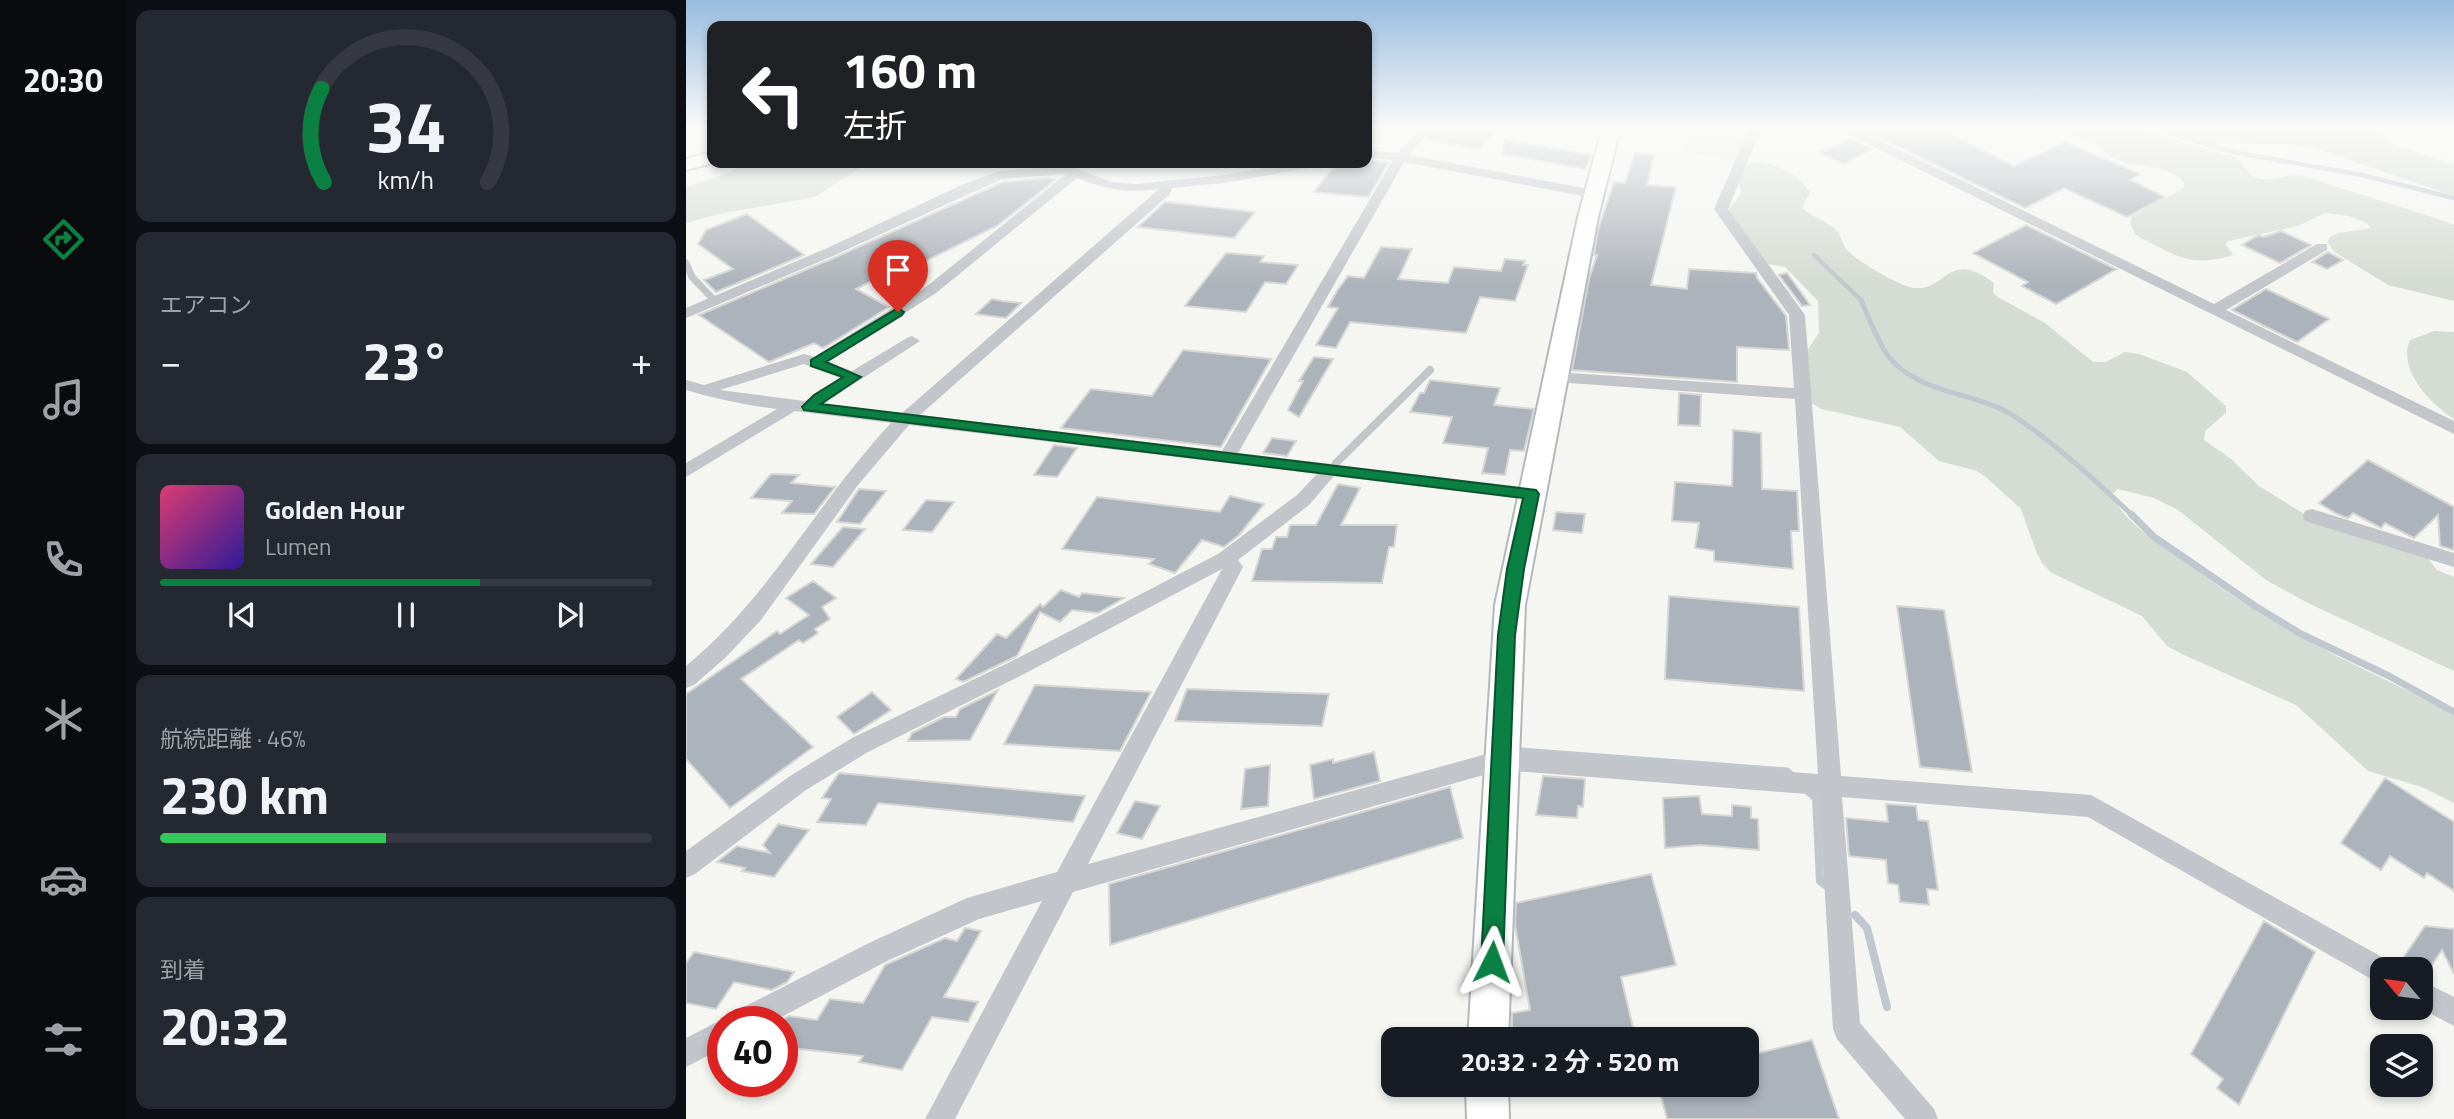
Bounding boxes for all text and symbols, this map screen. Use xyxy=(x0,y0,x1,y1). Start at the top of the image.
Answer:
text: 160 m xyxy=(843,32,977,107)
icon: left xyxy=(728,49,819,140)
text: 20:30 xyxy=(23,56,103,104)
text: 34 xyxy=(365,70,447,180)
text: 左折 xyxy=(843,101,907,149)
text: km/h xyxy=(378,161,434,199)
icon: directions xyxy=(39,215,88,264)
pin xyxy=(868,240,928,312)
icon: arrive xyxy=(879,251,917,289)
text: エアコン xyxy=(160,287,252,322)
text: 23° xyxy=(362,321,450,400)
text: − xyxy=(160,332,181,390)
text: + xyxy=(631,332,652,390)
icon: music xyxy=(39,375,88,424)
text: Golden Hour xyxy=(265,490,405,529)
text: Lumen xyxy=(265,529,331,564)
icon: phone xyxy=(39,535,88,584)
icon: previous xyxy=(223,596,261,634)
icon: pause xyxy=(387,596,425,634)
icon: next xyxy=(551,596,589,634)
icon: climate xyxy=(39,695,88,744)
text: 航続距離 · 46% xyxy=(160,721,306,756)
text: 230 km xyxy=(160,755,329,834)
icon: car xyxy=(39,855,88,904)
position arrow xyxy=(1455,925,1529,999)
text: 到着 xyxy=(160,952,206,987)
north arrow xyxy=(2370,957,2432,1020)
map controls xyxy=(2370,957,2433,1097)
text: 20:32 xyxy=(160,986,290,1065)
speed limit sign: 40 xyxy=(707,1006,798,1097)
icon: filters xyxy=(39,1015,88,1064)
button: layers xyxy=(2370,1034,2433,1097)
text: 20:32 · 2 分 · 520 m xyxy=(1461,1042,1679,1081)

